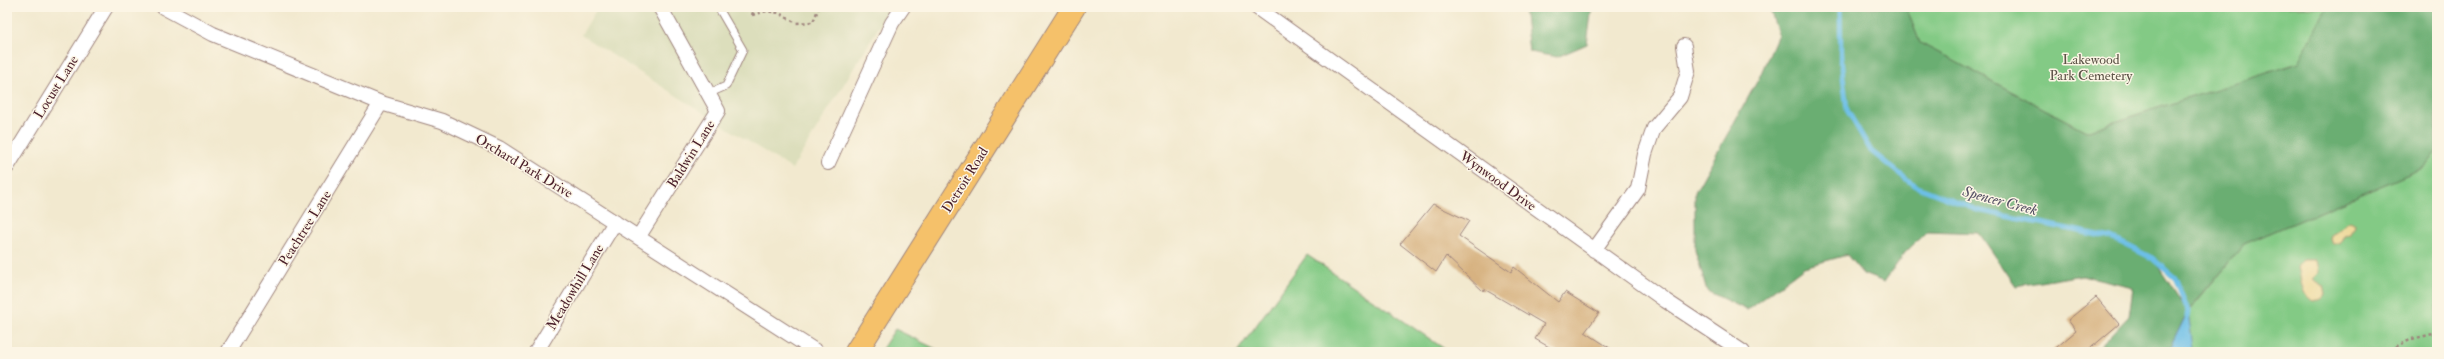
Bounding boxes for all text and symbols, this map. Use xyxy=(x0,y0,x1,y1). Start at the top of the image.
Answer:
park label: Lakewood Park Cemetery xyxy=(2050,51,2133,85)
street label: Locust Lane xyxy=(30,52,82,122)
street label: Baldwin Lane xyxy=(663,117,719,191)
street label: Orchard Park Drive xyxy=(472,130,576,202)
street label: Detroit Road xyxy=(938,144,992,216)
street label: Wynwood Drive xyxy=(1455,147,1540,215)
water label: Spencer Creek xyxy=(1960,182,2039,220)
street label: Peachtree Lane xyxy=(275,187,335,269)
street label: Meadowhill Lane xyxy=(543,241,607,333)

